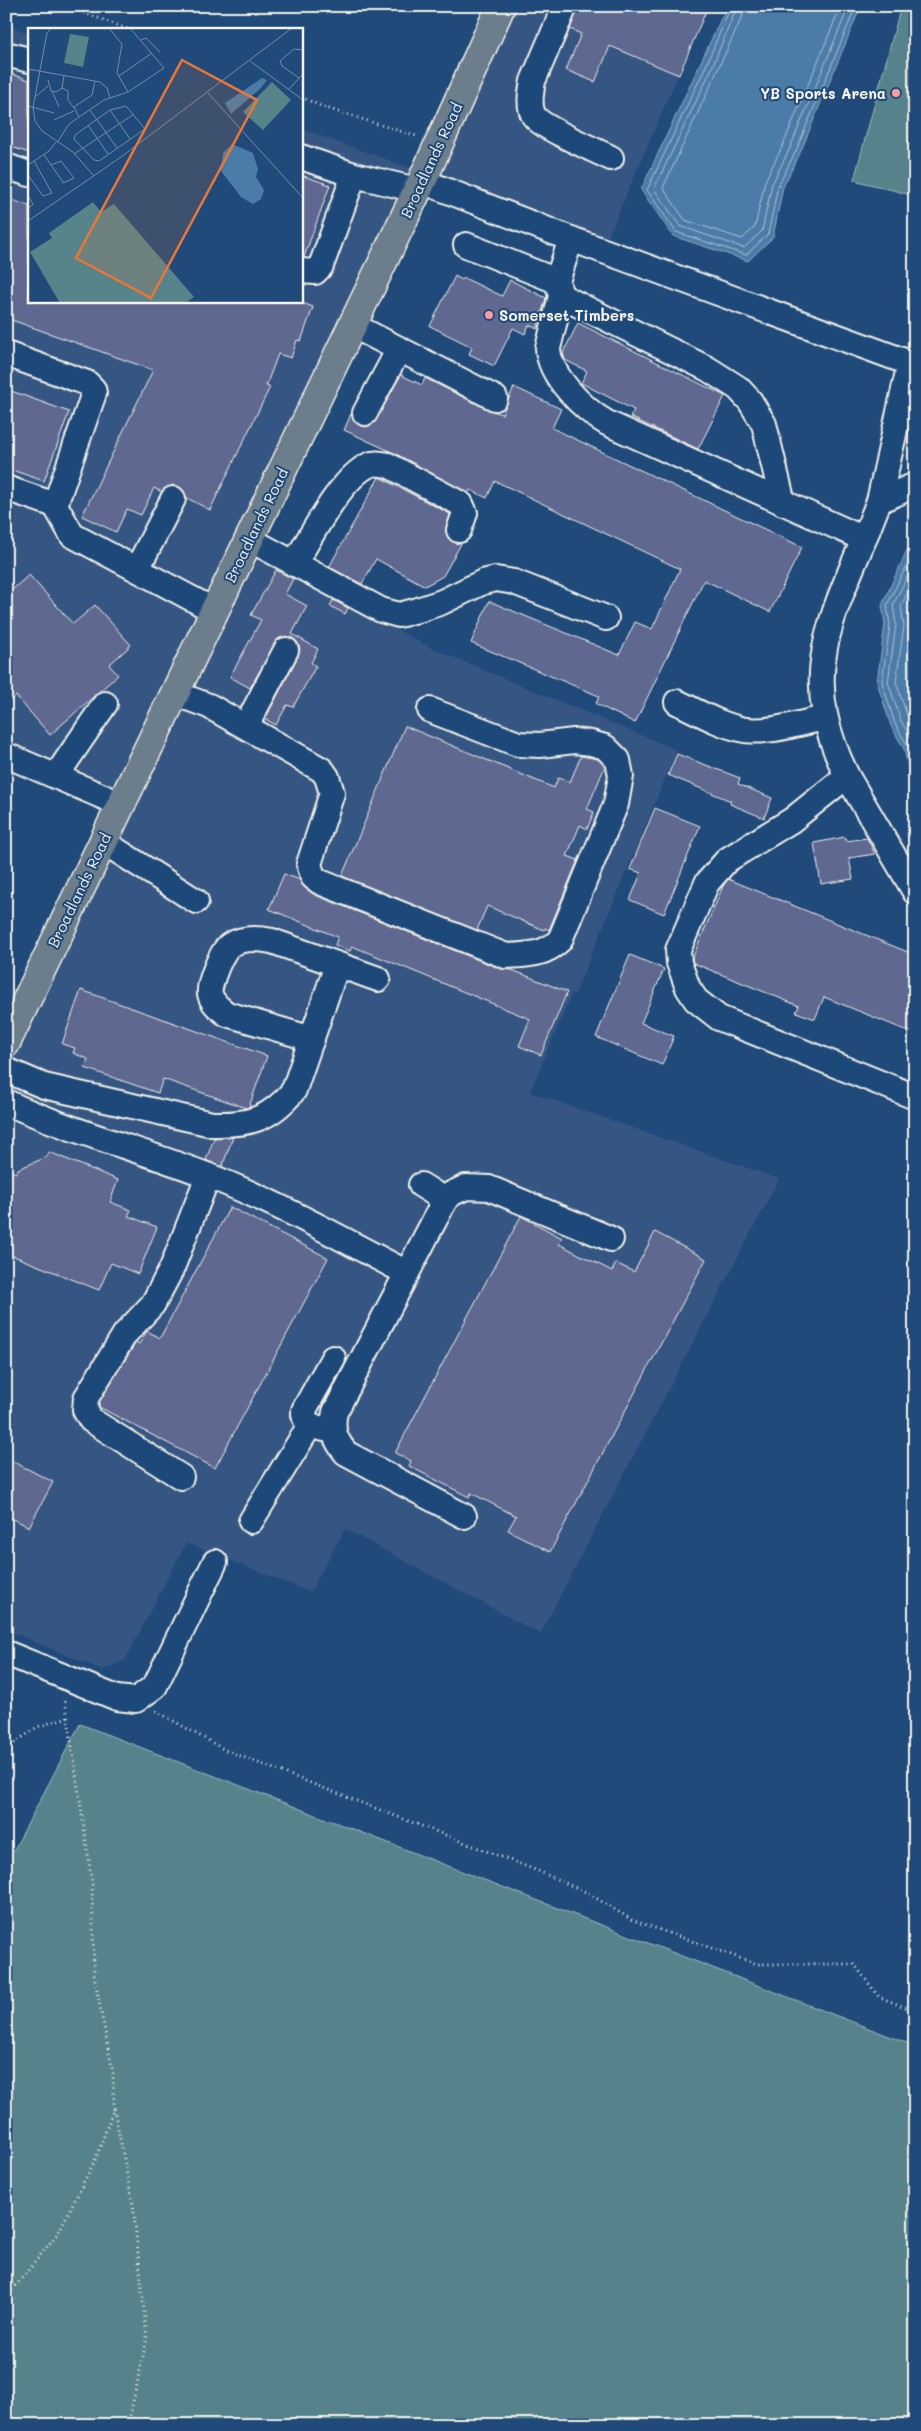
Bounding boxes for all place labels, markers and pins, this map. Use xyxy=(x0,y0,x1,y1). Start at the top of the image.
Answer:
place label: YB Sports Arena xyxy=(760,83,886,103)
marker: YB Sports Arena xyxy=(890,87,902,99)
place label: Somerset Timbers xyxy=(499,305,634,325)
marker: Somerset Timbers xyxy=(483,309,495,321)

